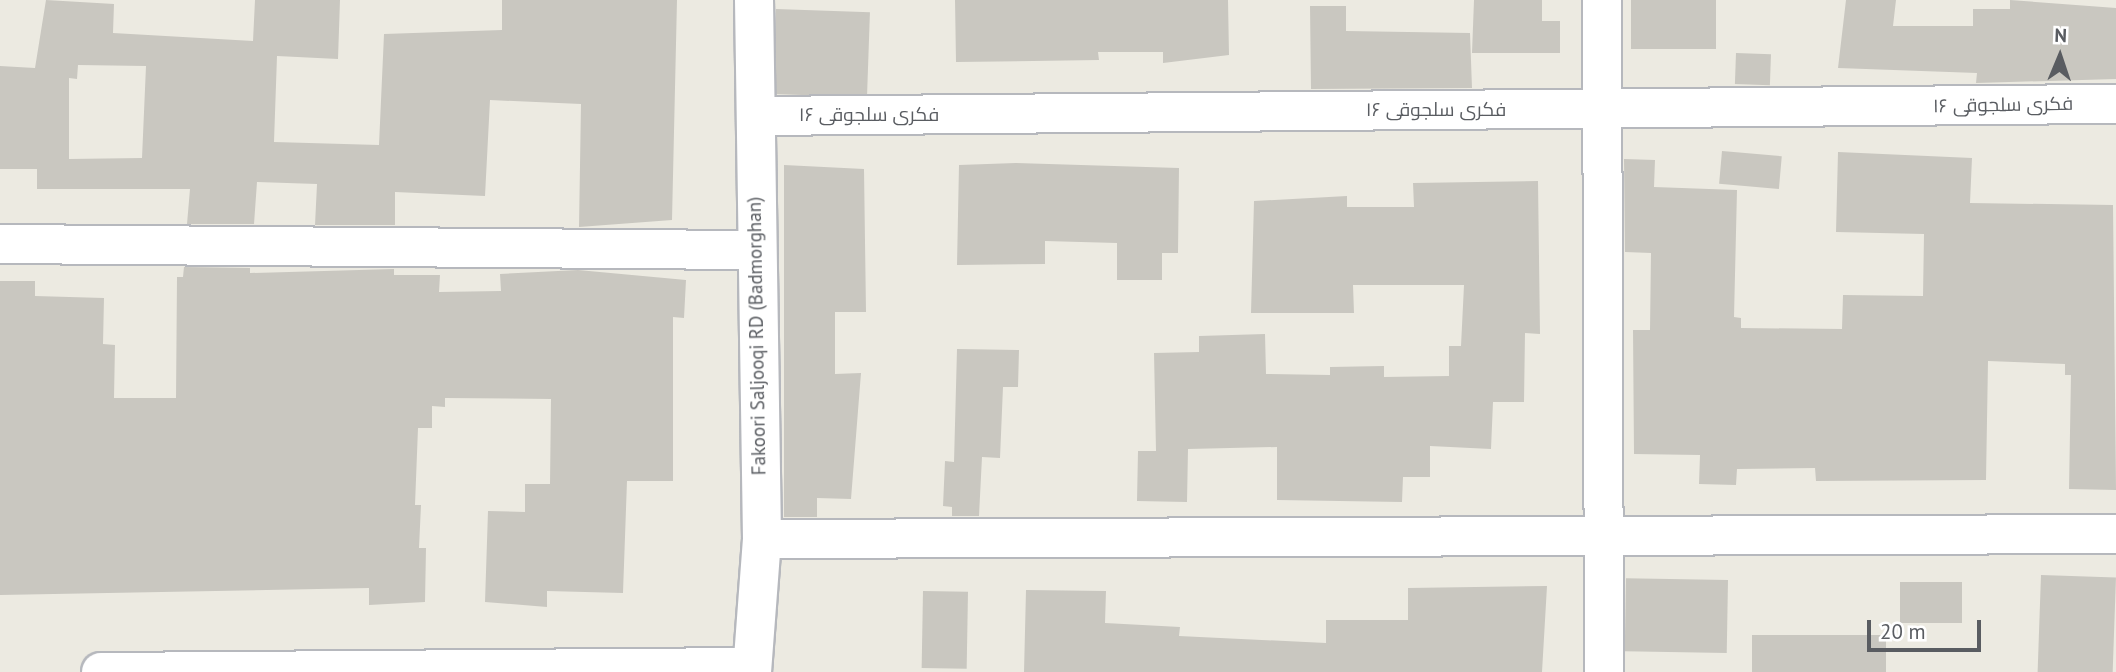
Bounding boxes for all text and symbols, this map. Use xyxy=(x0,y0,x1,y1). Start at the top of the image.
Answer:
north arrow xyxy=(2025,21,2095,91)
text: N xyxy=(2054,23,2067,47)
street label: فکری سلجوقی ۱۶ xyxy=(1933,92,2073,118)
street label: فکری سلجوقی ۱۶ xyxy=(1366,99,1506,121)
street label: فکری سلجوقی ۱۶ xyxy=(799,104,939,126)
street label: Fakoori Saljooqi RD (Badmorghan) xyxy=(743,196,771,476)
scale bar xyxy=(1871,606,1985,650)
text: 20 m xyxy=(1880,618,1926,645)

